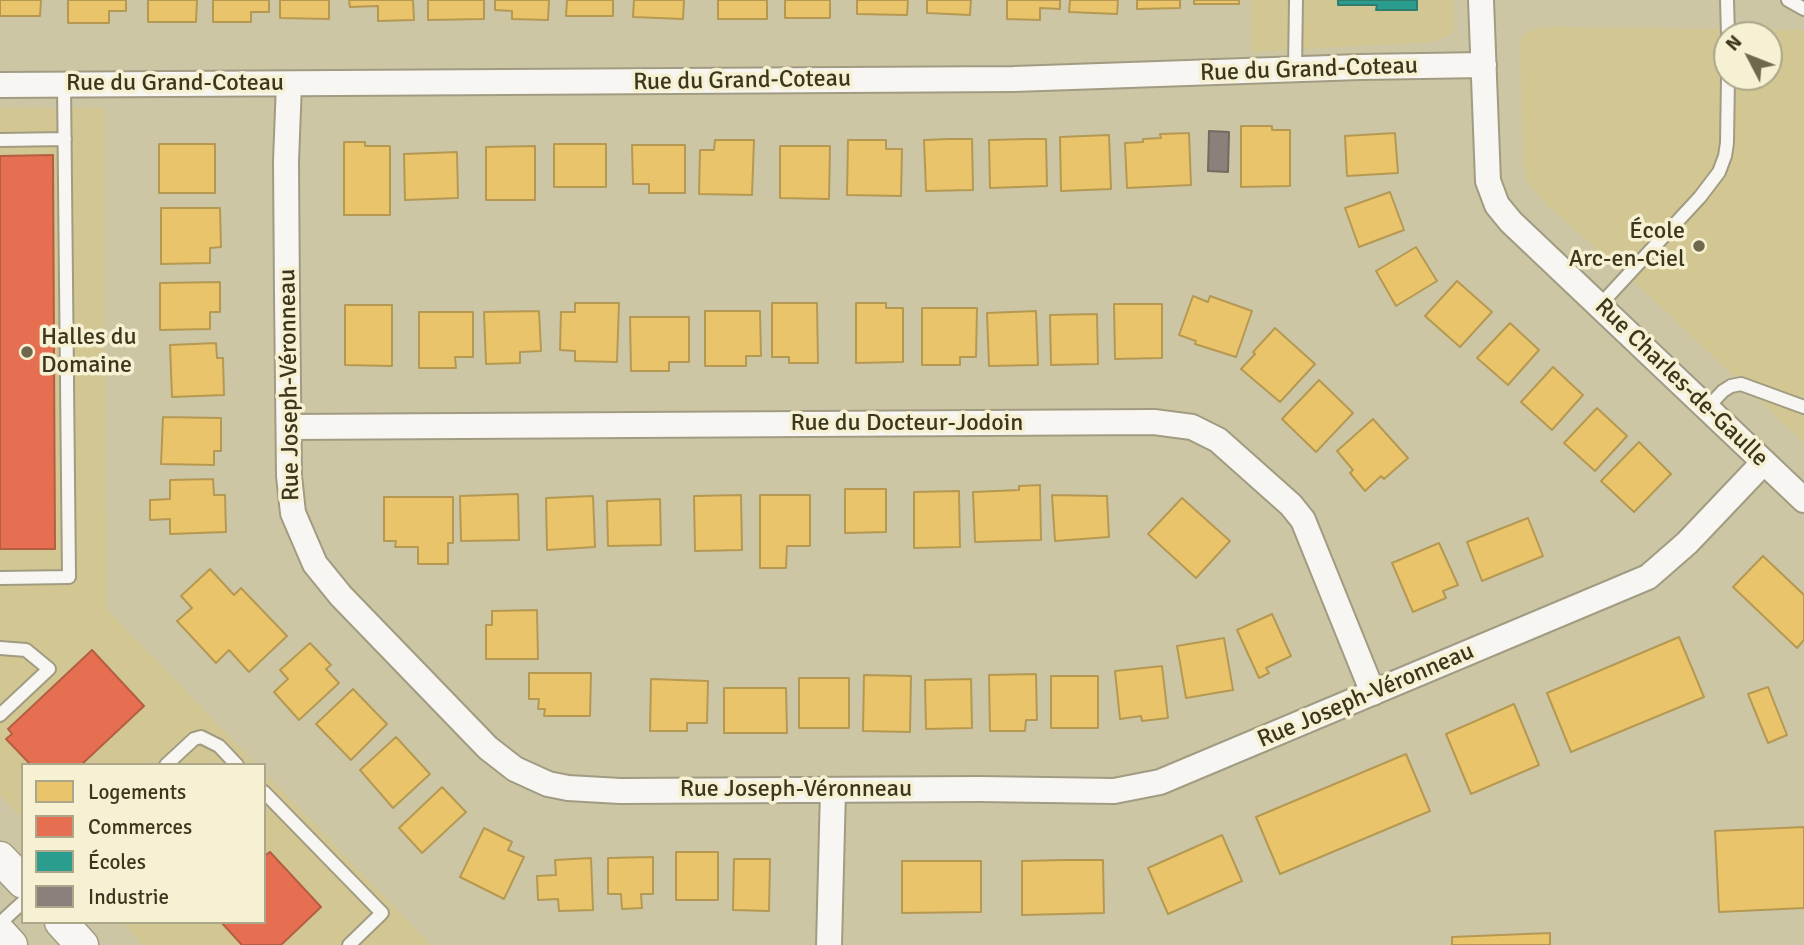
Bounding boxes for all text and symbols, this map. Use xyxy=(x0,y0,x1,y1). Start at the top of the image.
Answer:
north arrow xyxy=(1713,21,1783,91)
text: N xyxy=(1721,30,1747,56)
street label: Rue du Grand-Coteau xyxy=(1200,52,1418,88)
street label: Rue du Grand-Coteau xyxy=(633,65,851,97)
street label: Rue du Grand-Coteau xyxy=(66,70,284,98)
place label: École Arc-en-Ciel xyxy=(1569,218,1685,274)
marker: École Arc-en-Ciel xyxy=(1691,238,1707,254)
street label: Rue Joseph-Véronneau xyxy=(274,269,306,501)
street label: Rue Charles-de-Gaulle xyxy=(1588,293,1774,473)
place label: Halles du Domaine xyxy=(41,324,137,380)
marker: Halles du Domaine xyxy=(19,344,35,360)
street label: Rue du Docteur-Jodoin xyxy=(791,410,1023,438)
street label: Rue Joseph-Véronneau xyxy=(1253,637,1479,755)
legend xyxy=(21,763,266,924)
street label: Rue Joseph-Véronneau xyxy=(680,776,912,804)
text: Logements xyxy=(88,779,186,805)
text: Commerces xyxy=(88,814,192,840)
text: Écoles xyxy=(88,849,146,875)
text: Industrie xyxy=(88,884,169,910)

